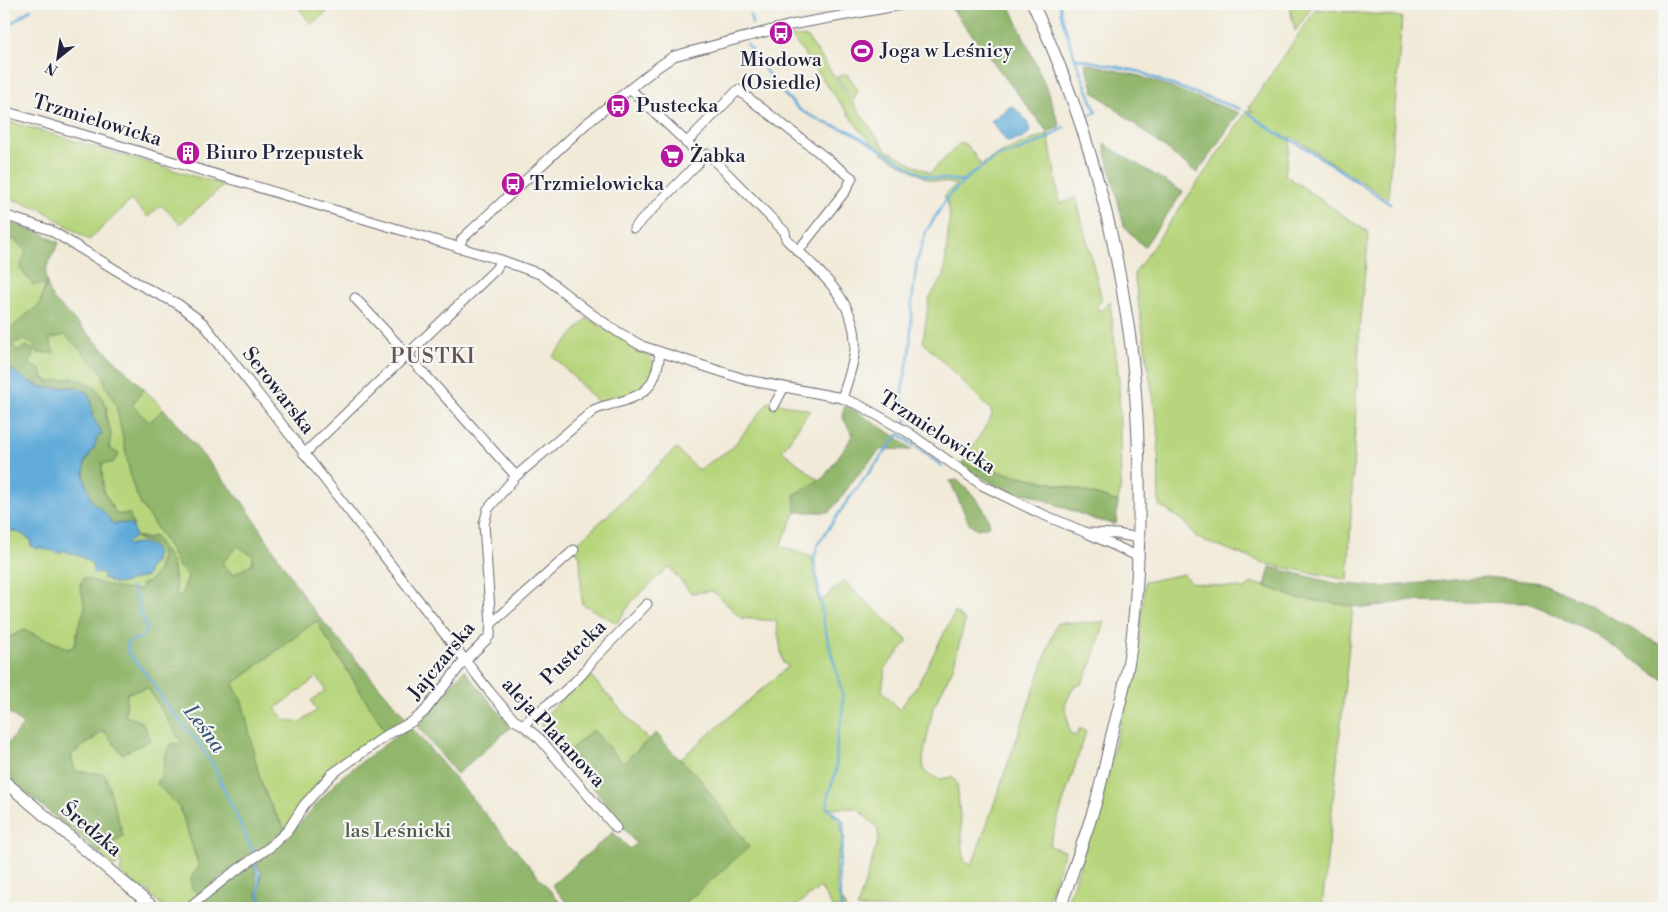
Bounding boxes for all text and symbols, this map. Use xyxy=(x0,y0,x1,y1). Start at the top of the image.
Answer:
bus stop icon: Miodowa (Osiedle) xyxy=(768,20,794,46)
north arrow xyxy=(32,32,82,82)
sports icon: Joga w Leśnicy xyxy=(849,38,875,64)
place label: Joga w Leśnicy xyxy=(879,39,1013,64)
place label: Miodowa (Osiedle) xyxy=(740,48,823,96)
text: N xyxy=(43,58,61,79)
street label: Trzmielowicka xyxy=(29,89,166,153)
bus stop icon: Pustecka xyxy=(605,93,631,119)
place label: Pustecka xyxy=(636,94,719,119)
building icon: Biuro Przepustek xyxy=(175,140,201,166)
place label: Biuro Przepustek xyxy=(205,141,365,166)
supermarket icon: Żabka xyxy=(659,143,685,169)
place label: Żabka xyxy=(690,143,747,169)
bus stop icon: Trzmielowicka xyxy=(500,171,526,197)
place label: Trzmielowicka xyxy=(530,172,665,197)
street label: Serowarska xyxy=(236,343,320,440)
district label: PUSTKI xyxy=(390,344,476,370)
street label: Trzmielowicka xyxy=(874,386,1001,480)
street label: Pustecka xyxy=(536,614,613,691)
street label: Jajczarska xyxy=(402,616,482,706)
street label: aleja Platanowa xyxy=(496,673,611,794)
water label: Leśna xyxy=(177,699,231,759)
street label: Średzka xyxy=(55,796,128,863)
park label: las Leśnicki xyxy=(345,819,452,844)

